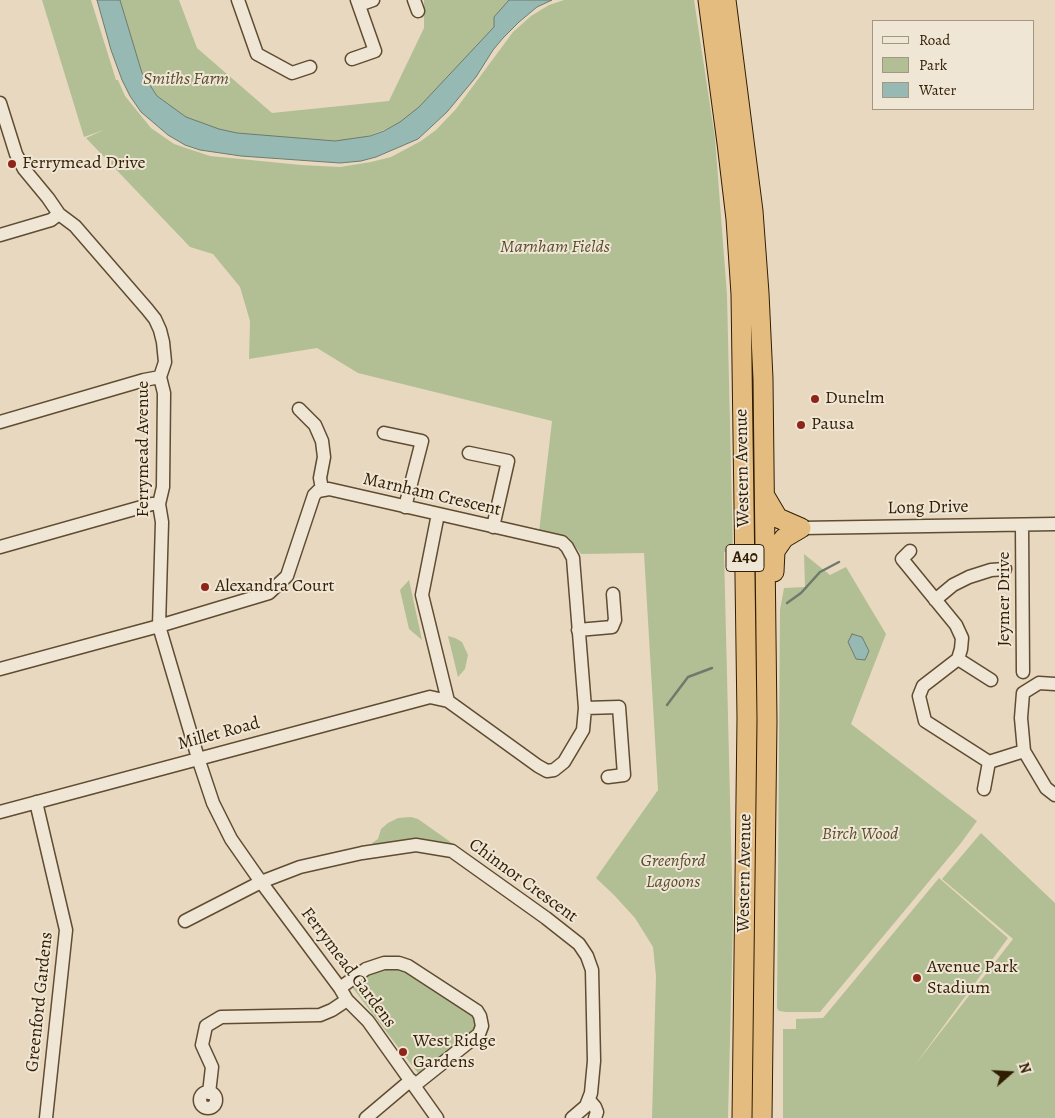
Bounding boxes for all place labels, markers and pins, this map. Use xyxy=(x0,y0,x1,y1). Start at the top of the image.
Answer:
place label: Ferrymead Drive xyxy=(22,153,146,175)
marker: Ferrymead Drive xyxy=(6,158,18,170)
place label: Dunelm xyxy=(825,388,885,410)
marker: Dunelm xyxy=(809,393,821,405)
place label: Pausa xyxy=(811,414,854,436)
marker: Pausa xyxy=(795,419,807,431)
place label: Alexandra Court xyxy=(215,576,334,598)
marker: Alexandra Court xyxy=(199,581,211,593)
place label: Avenue Park Stadium xyxy=(927,957,1018,1000)
marker: Avenue Park Stadium xyxy=(911,972,923,984)
place label: West Ridge Gardens xyxy=(413,1031,496,1074)
marker: West Ridge Gardens xyxy=(397,1046,409,1058)

